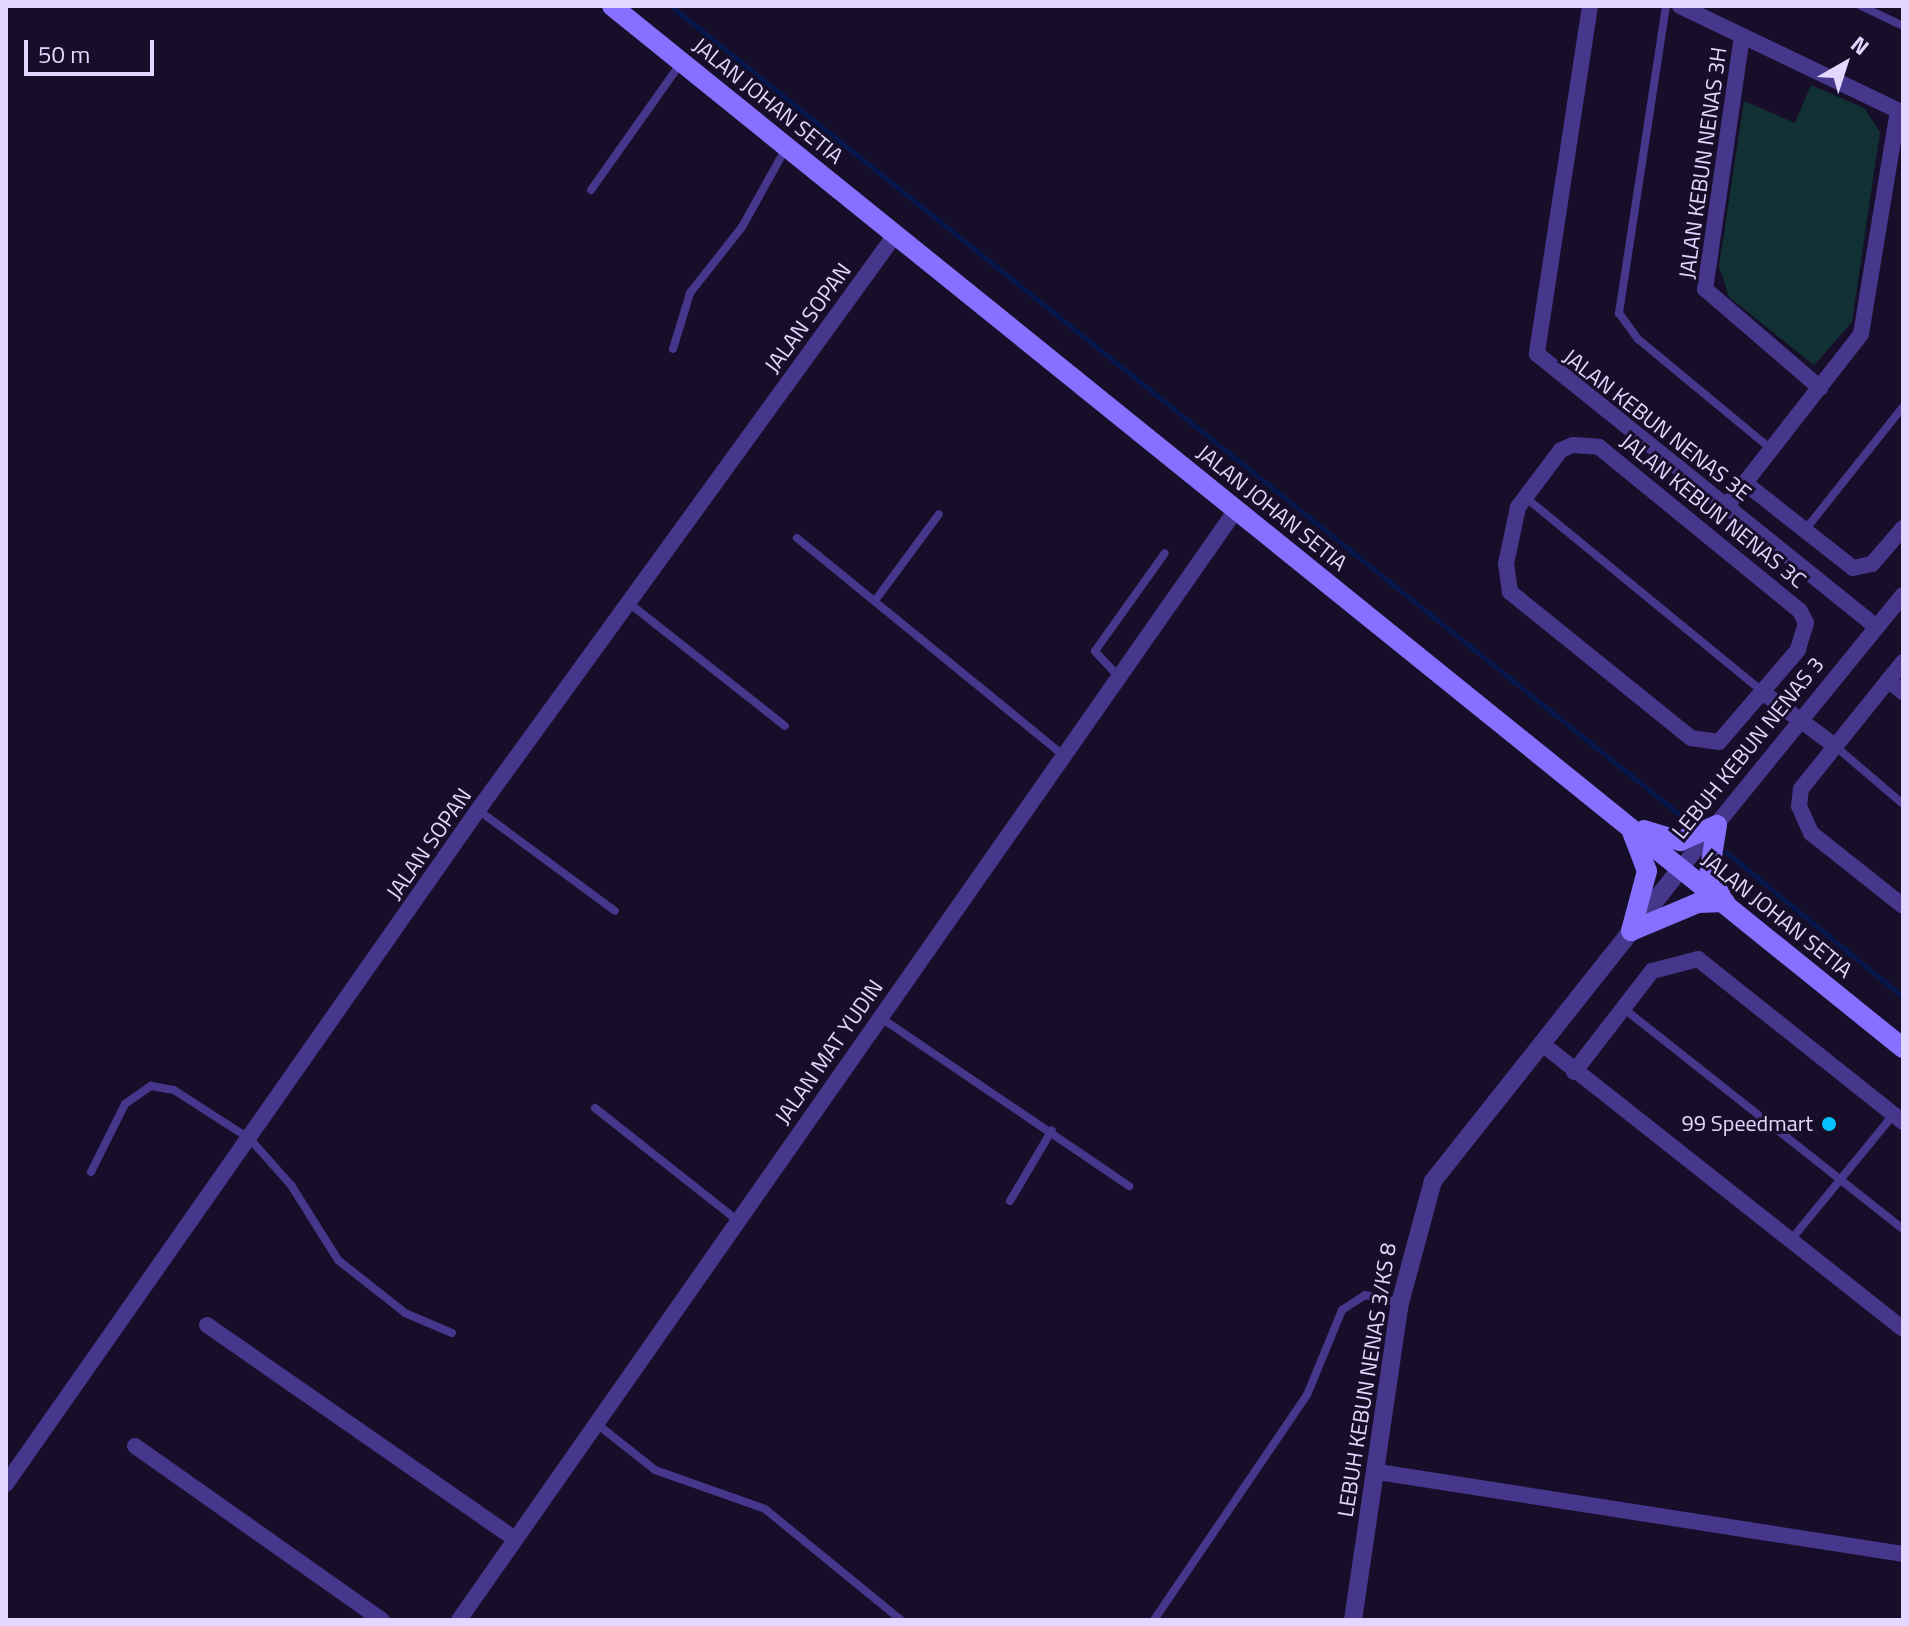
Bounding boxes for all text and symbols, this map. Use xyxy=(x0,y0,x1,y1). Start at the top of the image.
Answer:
scale bar xyxy=(28,24,158,74)
north arrow xyxy=(1805,24,1885,104)
text: N xyxy=(1843,27,1877,63)
street label: JALAN JOHAN SETIA xyxy=(688,32,848,170)
text: 50 m xyxy=(38,36,90,72)
street label: JALAN KEBUN NENAS 3H xyxy=(1674,45,1732,281)
street label: JALAN SOPAN xyxy=(759,258,857,378)
street label: JALAN KEBUN NENAS 3E xyxy=(1558,343,1756,507)
street label: JALAN KEBUN NENAS 3C xyxy=(1615,428,1811,594)
street label: JALAN JOHAN SETIA xyxy=(1192,439,1352,577)
street label: LEBUH KEBUN NENAS 3 xyxy=(1667,652,1829,844)
street label: JALAN SOPAN xyxy=(381,783,477,905)
street label: JALAN JOHAN SETIA xyxy=(1697,846,1857,984)
street label: JALAN MAT YUDIN xyxy=(769,975,889,1129)
place label: 99 Speedmart xyxy=(1681,1111,1813,1137)
marker: 99 Speedmart xyxy=(1820,1115,1838,1133)
street label: LEBUH KEBUN NENAS 3/KS 8 xyxy=(1332,1241,1402,1519)

